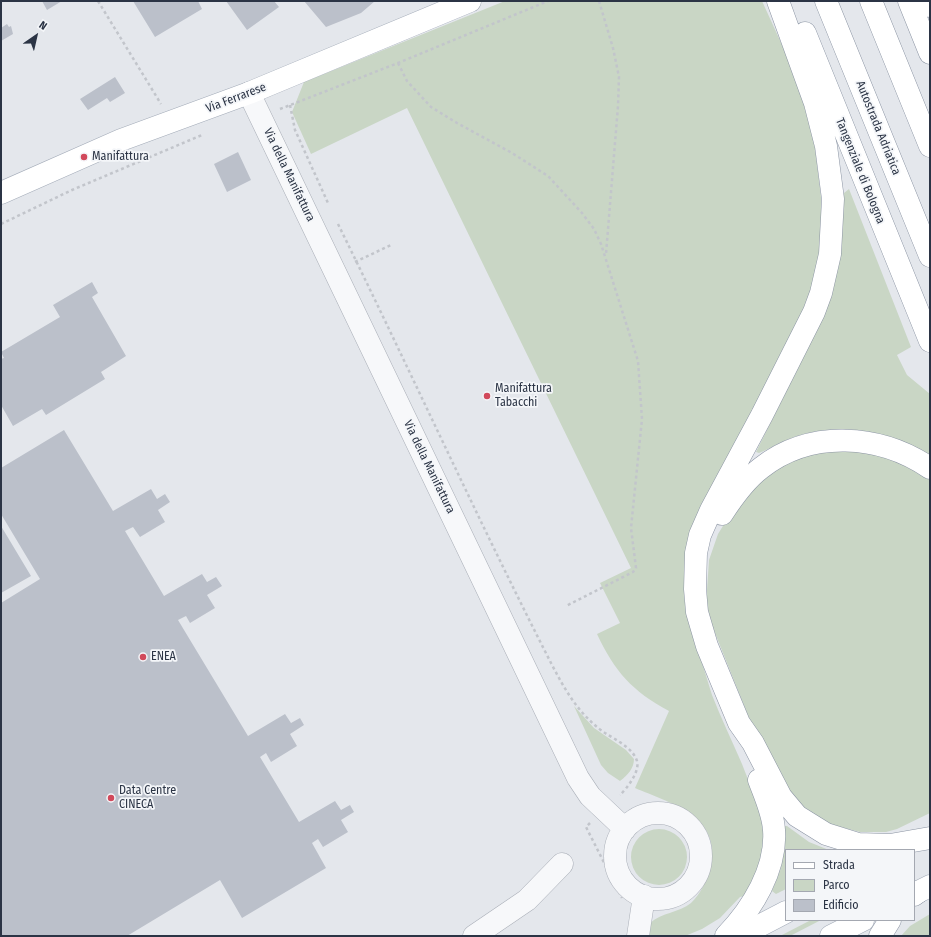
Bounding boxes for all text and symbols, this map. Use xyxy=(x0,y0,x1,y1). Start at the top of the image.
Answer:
north arrow xyxy=(16,16,56,56)
text: N xyxy=(37,18,49,33)
street label: Autostrada Adriatica xyxy=(853,79,903,177)
street label: Via Ferrarese xyxy=(204,80,268,116)
street label: Tangenziale di Bologna xyxy=(832,116,888,226)
street label: Via della Manifattura xyxy=(260,126,318,224)
place label: Manifattura xyxy=(92,150,149,164)
marker: Manifattura xyxy=(79,152,89,162)
place label: Manifattura Tabacchi xyxy=(495,382,552,410)
marker: Manifattura Tabacchi xyxy=(482,391,492,401)
street label: Via della Manifattura xyxy=(400,418,458,516)
place label: ENEA xyxy=(151,650,176,664)
marker: ENEA xyxy=(138,652,148,662)
place label: Data Centre CINECA xyxy=(119,784,176,812)
marker: Data Centre CINECA xyxy=(106,793,116,803)
legend xyxy=(785,849,915,921)
text: Strada xyxy=(823,858,855,872)
text: Parco xyxy=(823,878,850,892)
text: Edificio xyxy=(823,898,859,912)

